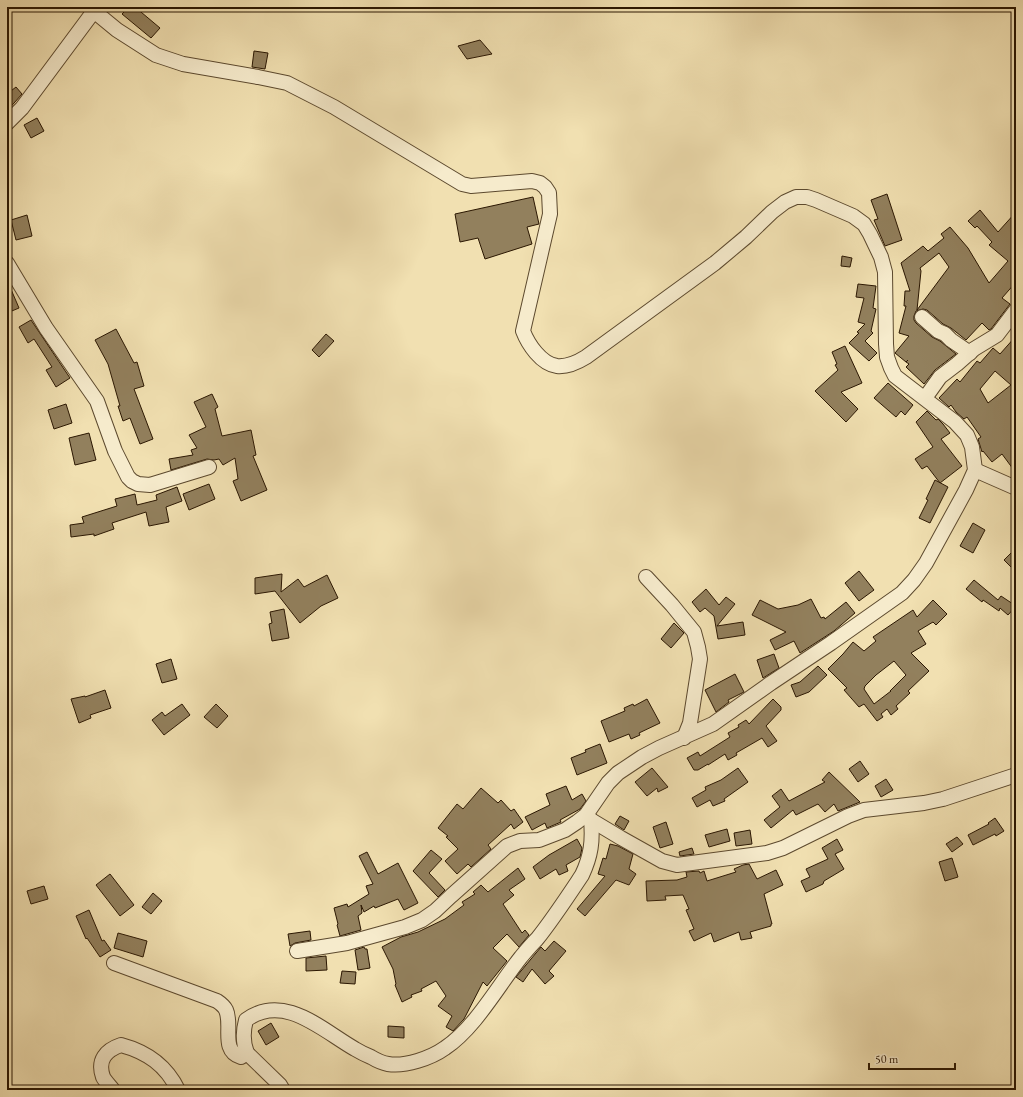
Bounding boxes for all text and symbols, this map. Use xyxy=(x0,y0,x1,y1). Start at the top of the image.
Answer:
scale bar xyxy=(869,1045,955,1071)
text: 50 m xyxy=(875,1051,899,1067)

